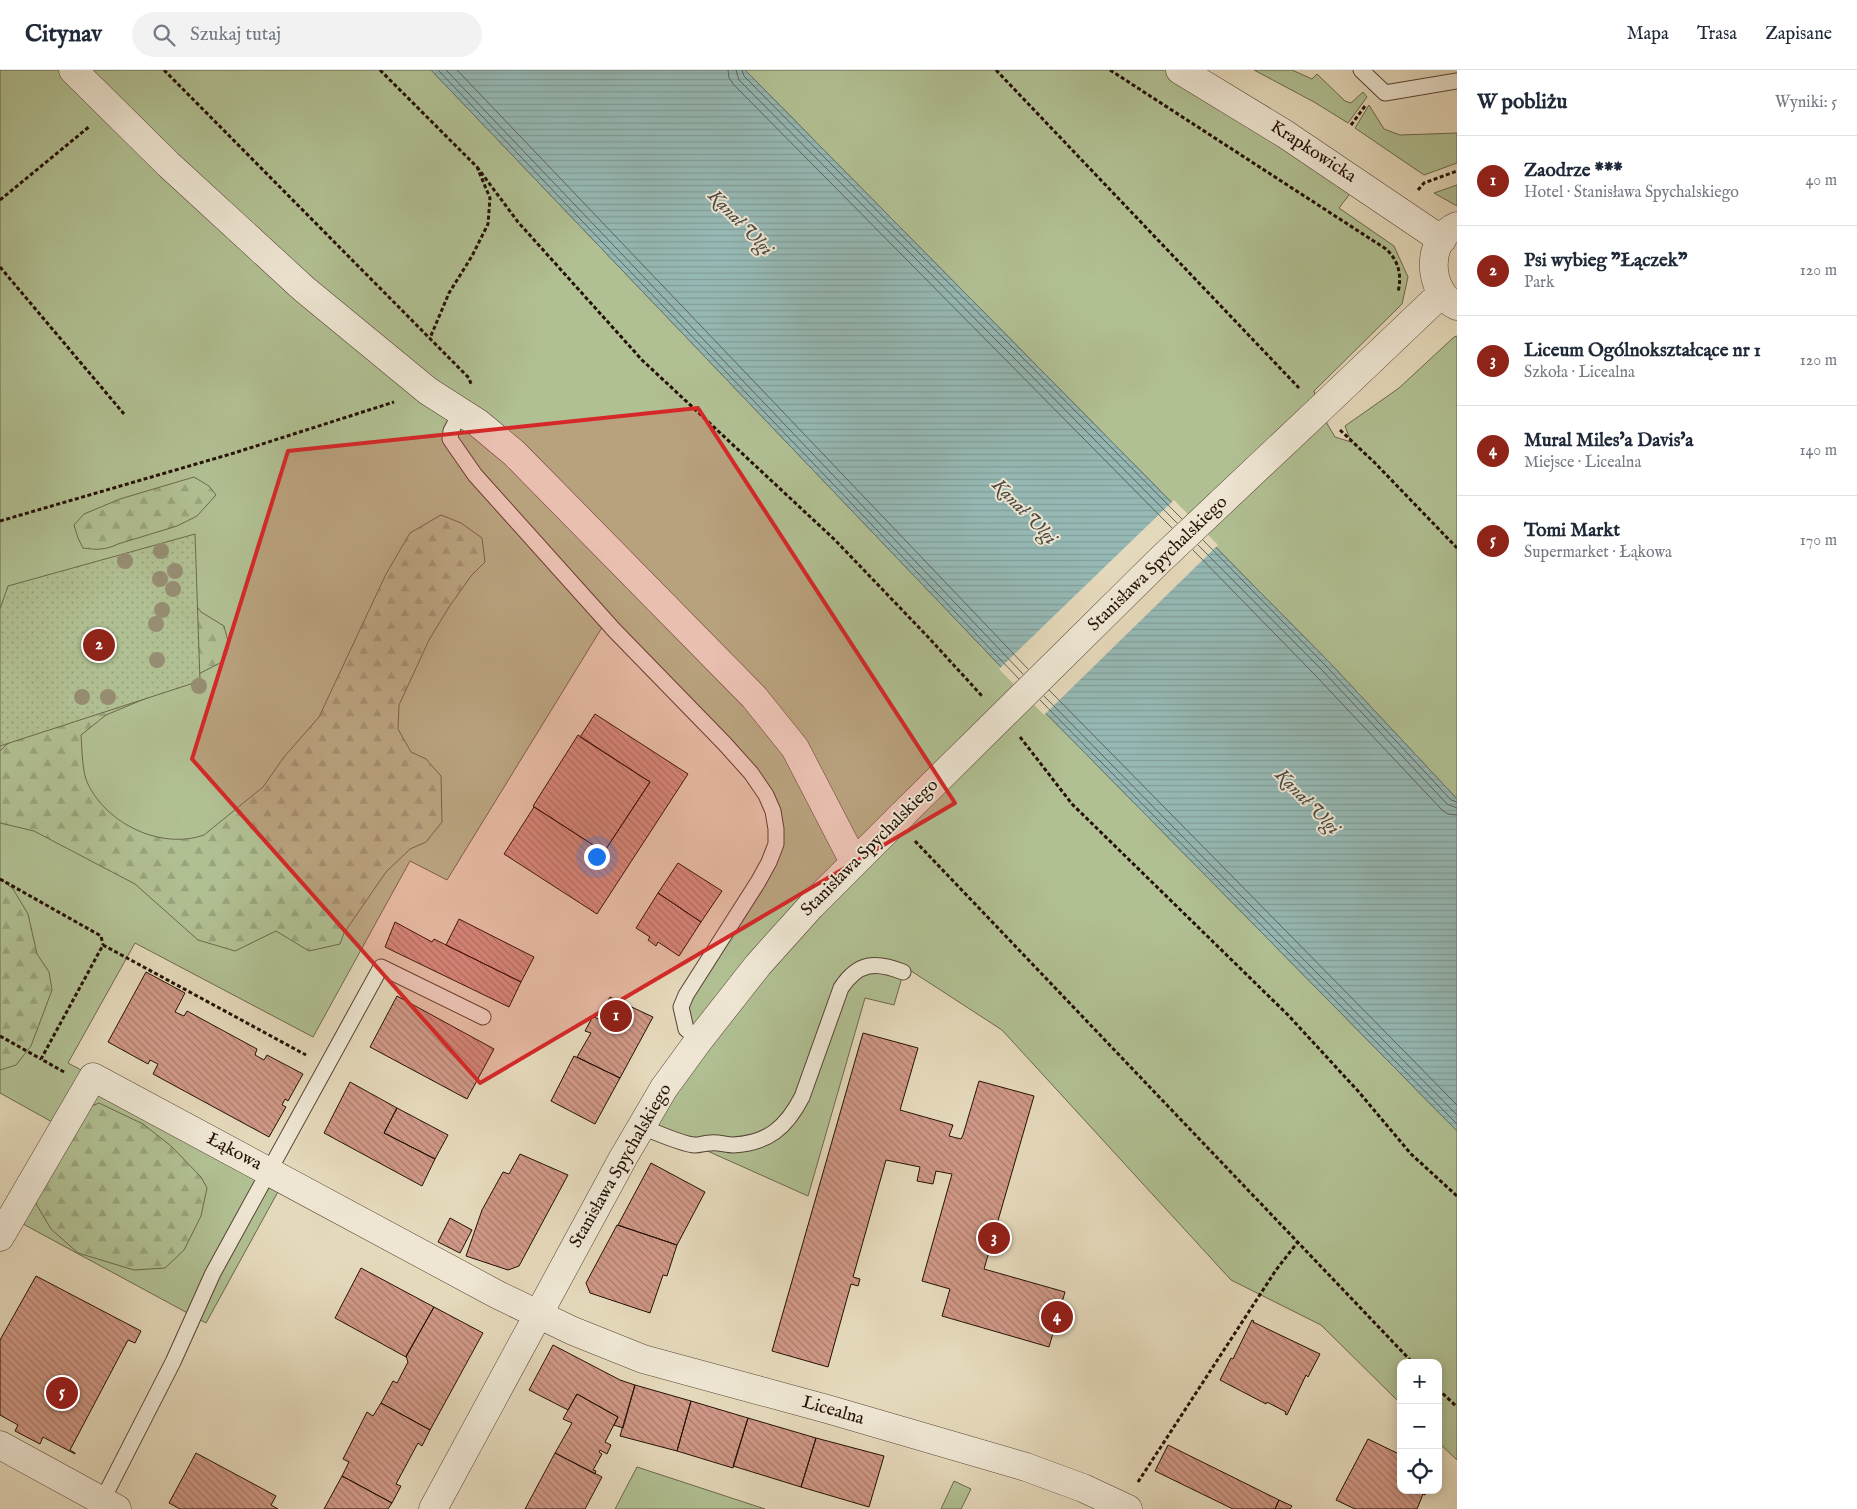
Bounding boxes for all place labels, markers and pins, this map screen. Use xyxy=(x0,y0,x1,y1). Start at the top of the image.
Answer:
pin: 2 xyxy=(83,626,115,664)
pin: 1 xyxy=(600,997,632,1035)
pin: 3 xyxy=(978,1219,1010,1257)
pin: 4 xyxy=(1041,1298,1073,1336)
pin: 5 xyxy=(46,1374,78,1412)

